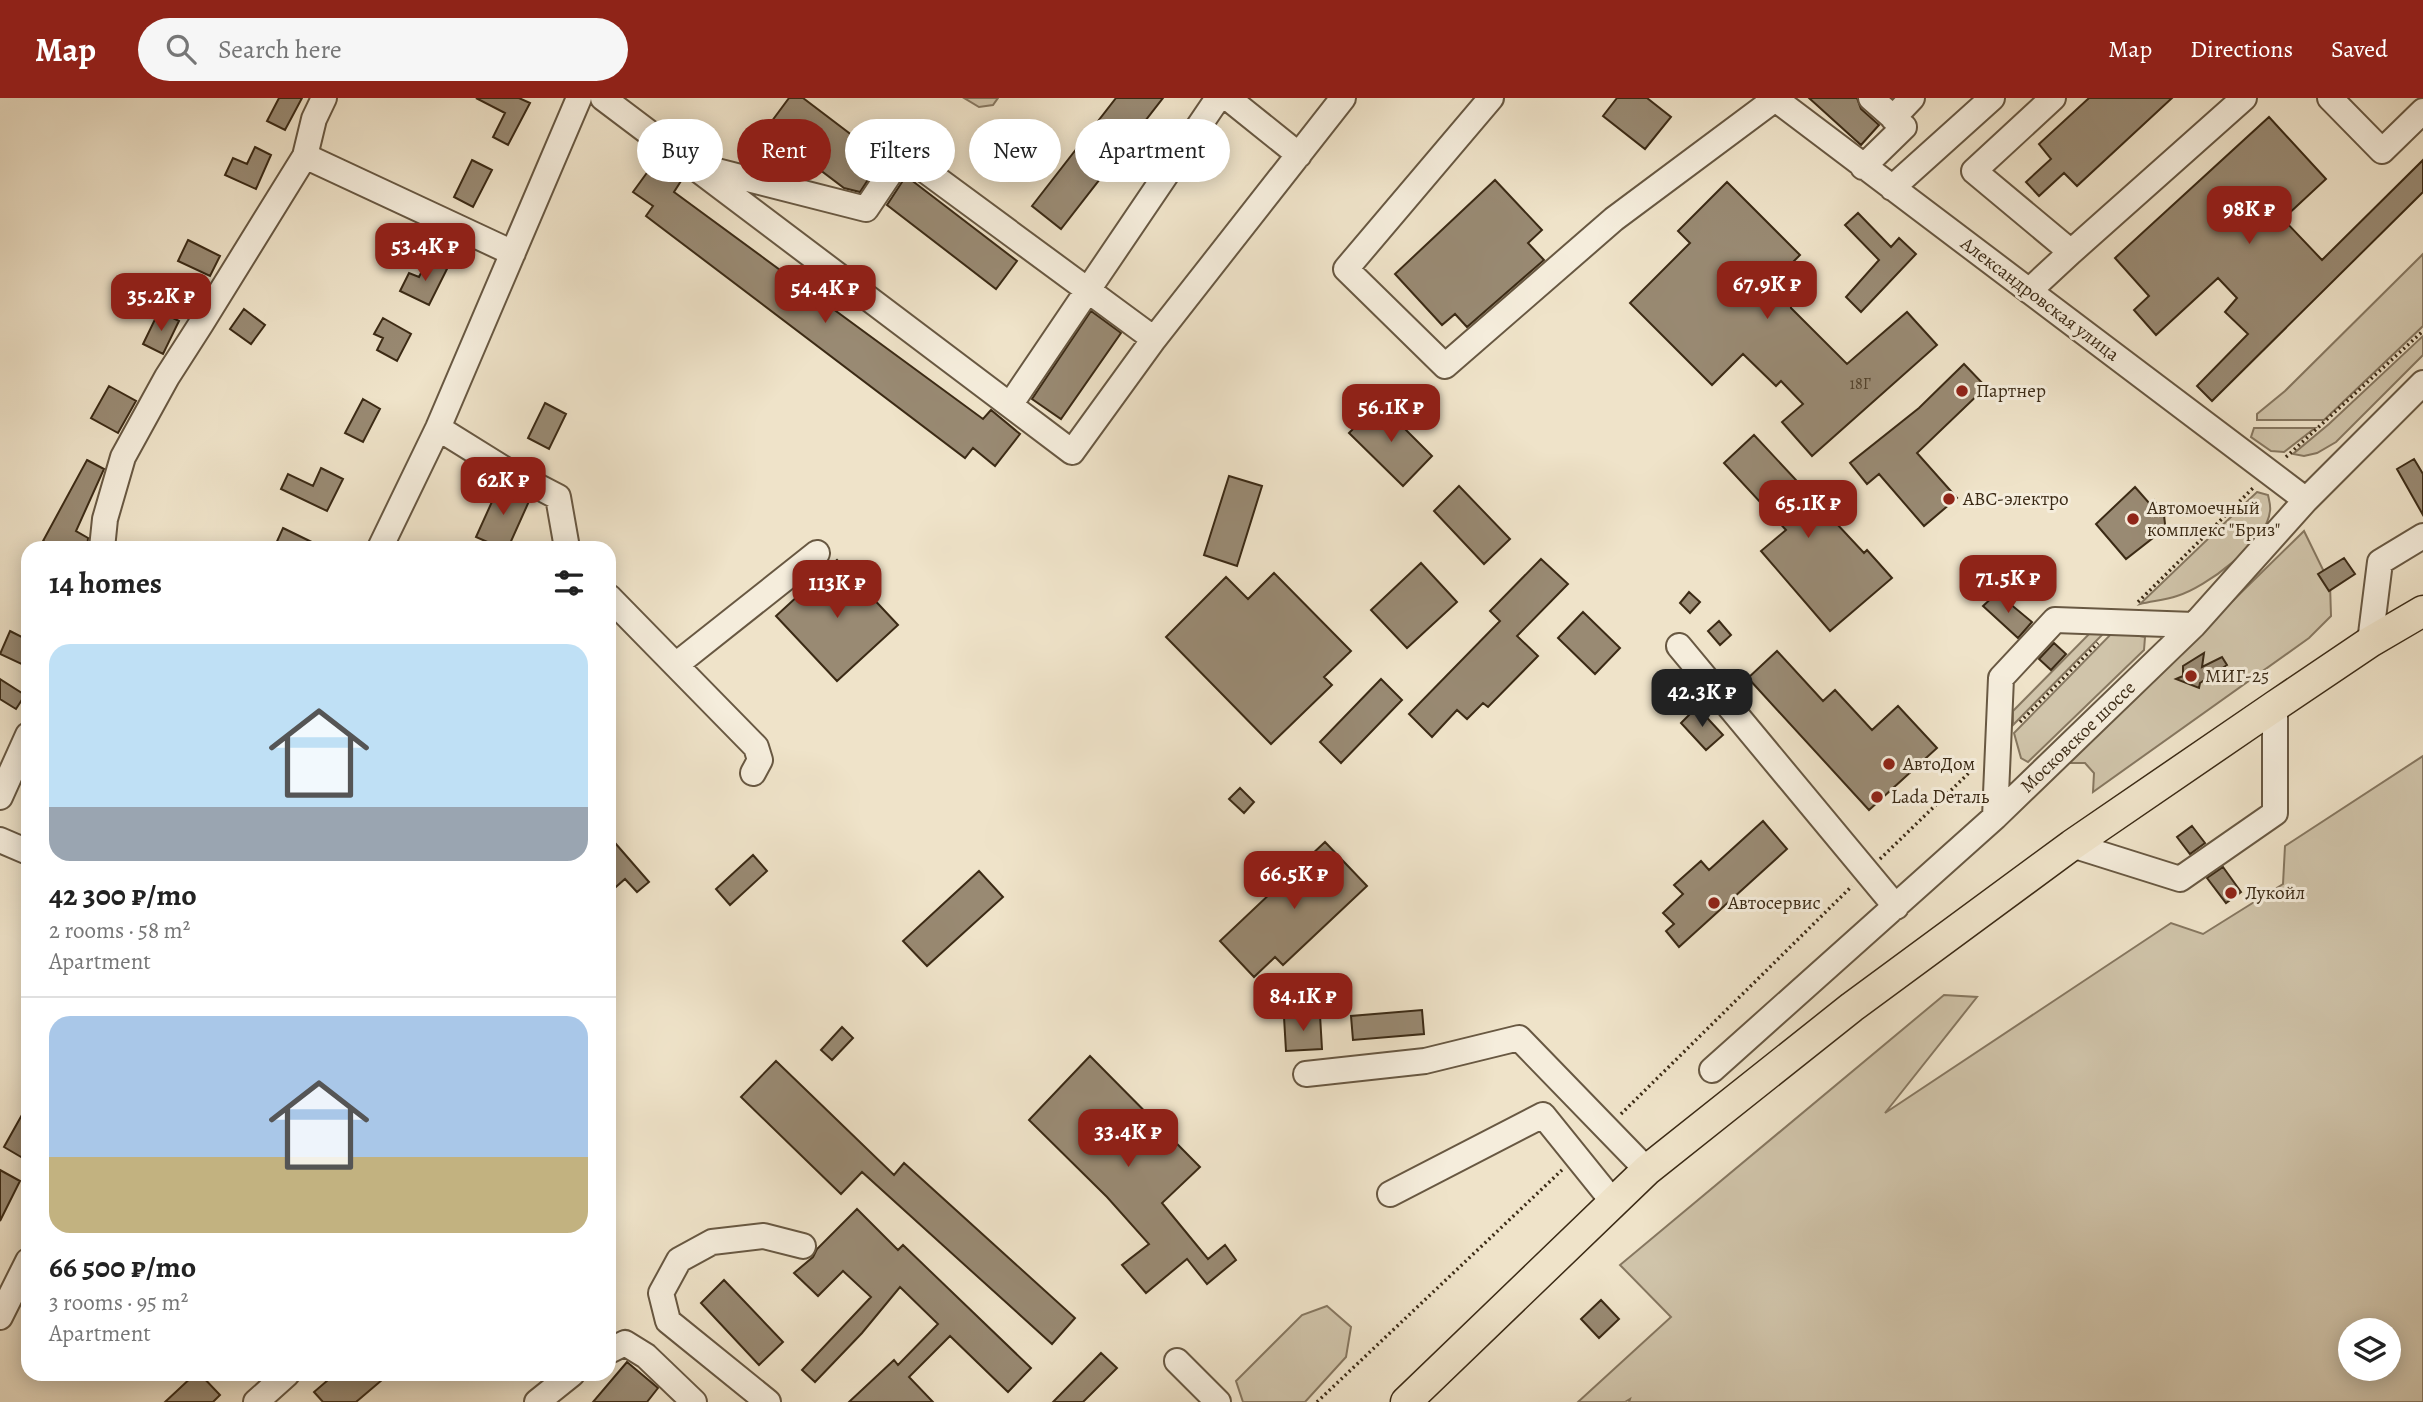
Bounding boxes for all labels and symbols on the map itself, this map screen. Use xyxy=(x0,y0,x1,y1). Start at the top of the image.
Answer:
pin: 98K ₽ xyxy=(2200,186,2298,246)
pin: 53.4K ₽ xyxy=(360,223,490,283)
street label: Александровская улица xyxy=(1955,230,2125,367)
pin: 67.9K ₽ xyxy=(1702,262,1832,321)
pin: 54.4K ₽ xyxy=(760,266,890,325)
pin: 35.2K ₽ xyxy=(96,274,226,333)
house number: 18Г xyxy=(1849,373,1871,395)
place label: Партнер xyxy=(1976,378,2046,404)
marker: Партнер xyxy=(1954,383,1970,399)
pin: 56.1K ₽ xyxy=(1326,384,1456,444)
pin: 62K ₽ xyxy=(454,458,552,517)
pin: 65.1K ₽ xyxy=(1743,480,1873,540)
place label: АВС-электро xyxy=(1962,486,2069,512)
marker: АВС-электро xyxy=(1941,491,1957,507)
place label: Автомоечный комплекс "Бриз" xyxy=(2146,495,2280,543)
marker: Автомоечный комплекс "Бриз" xyxy=(2125,511,2141,527)
pin: 71.5K ₽ xyxy=(1943,556,2073,615)
pin: 113K ₽ xyxy=(780,560,894,620)
place label: МИГ-25 xyxy=(2205,663,2269,689)
marker: МИГ-25 xyxy=(2183,668,2199,684)
pin: 42.3K ₽ xyxy=(1637,670,1767,729)
street label: Московское шоссе xyxy=(2015,675,2141,799)
place label: АвтоДом xyxy=(1902,751,1975,777)
marker: АвтоДом xyxy=(1881,756,1897,772)
place label: Lada Dеталь xyxy=(1891,784,1989,810)
marker: Lada Dеталь xyxy=(1869,789,1885,805)
pin: 66.5K ₽ xyxy=(1229,852,1359,911)
place label: Лукойл xyxy=(2245,880,2305,906)
marker: Лукойл xyxy=(2223,885,2239,901)
place label: Автосервис xyxy=(1727,890,1821,916)
marker: Автосервис xyxy=(1706,895,1722,911)
pin: 84.1K ₽ xyxy=(1238,974,1368,1033)
pin: 33.4K ₽ xyxy=(1063,1110,1193,1169)

